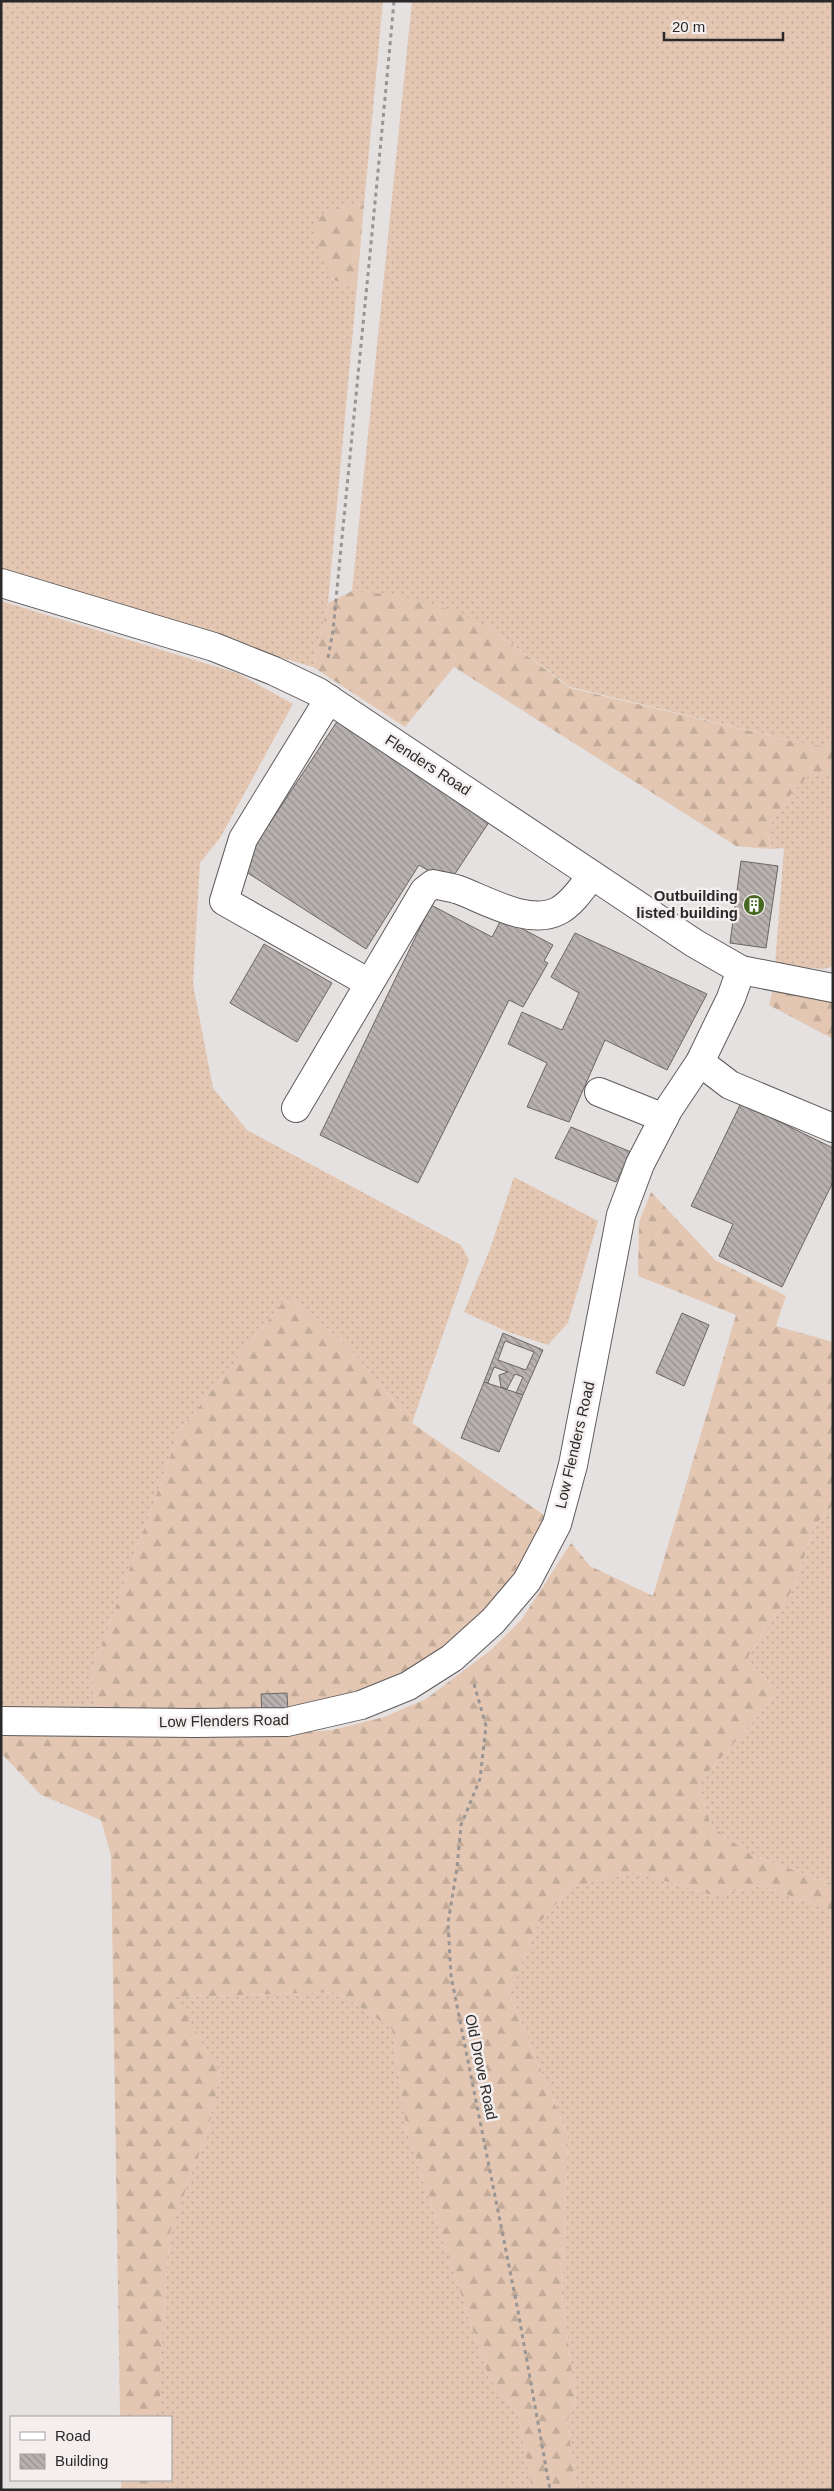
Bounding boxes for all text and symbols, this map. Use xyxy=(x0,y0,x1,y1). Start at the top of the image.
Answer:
scale bar xyxy=(664,10,783,42)
text: 20 m xyxy=(672,18,705,35)
street label: Flenders Road xyxy=(382,731,474,799)
place label: Outbuilding listed building xyxy=(636,887,738,921)
building icon: Outbuilding listed building xyxy=(742,893,766,917)
street label: Low Flenders Road xyxy=(552,1380,597,1510)
street label: Low Flenders Road xyxy=(159,1711,289,1730)
street label: Old Drove Road xyxy=(462,2013,501,2121)
legend xyxy=(10,2416,172,2481)
text: Road xyxy=(55,2427,91,2444)
text: Building xyxy=(55,2452,108,2469)

